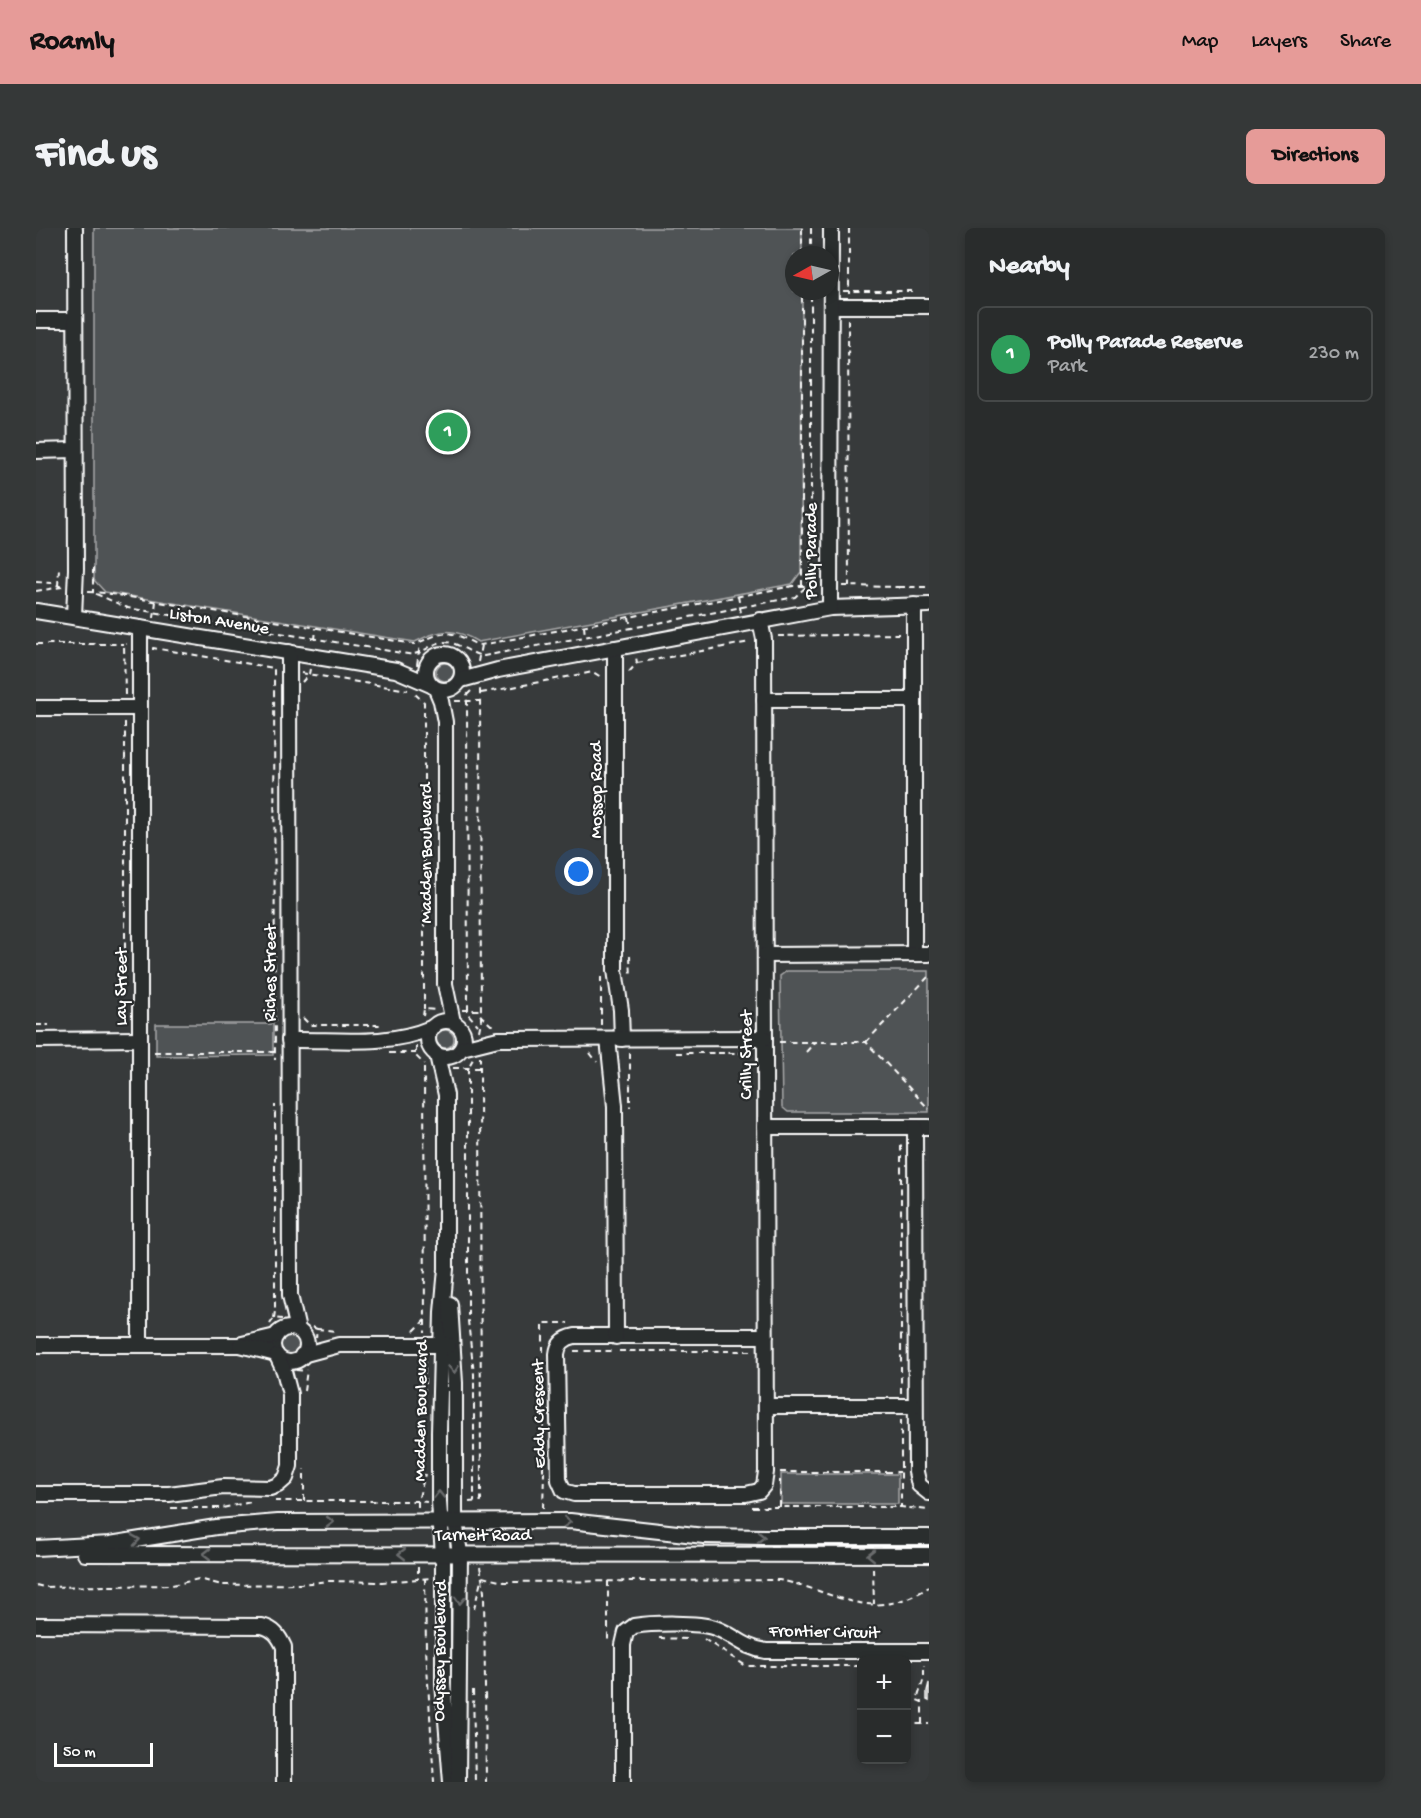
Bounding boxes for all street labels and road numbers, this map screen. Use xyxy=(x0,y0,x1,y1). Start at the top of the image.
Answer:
street label: Polly Parade xyxy=(802,502,823,600)
street label: Liston Avenue xyxy=(168,604,271,640)
street label: Mossop Road xyxy=(587,740,608,838)
street label: Madden Boulevard xyxy=(417,781,438,923)
street label: Riches Street xyxy=(261,923,282,1022)
street label: Lay Street xyxy=(112,947,133,1026)
street label: Crilly Street xyxy=(737,1009,758,1100)
street label: Madden Boulevard xyxy=(410,1339,434,1482)
street label: Eddy Crescent xyxy=(529,1358,551,1469)
street label: Tarneit Road xyxy=(434,1526,532,1547)
street label: Odyssey Boulevard xyxy=(429,1579,453,1722)
street label: Frontier Circuit xyxy=(768,1622,881,1644)

